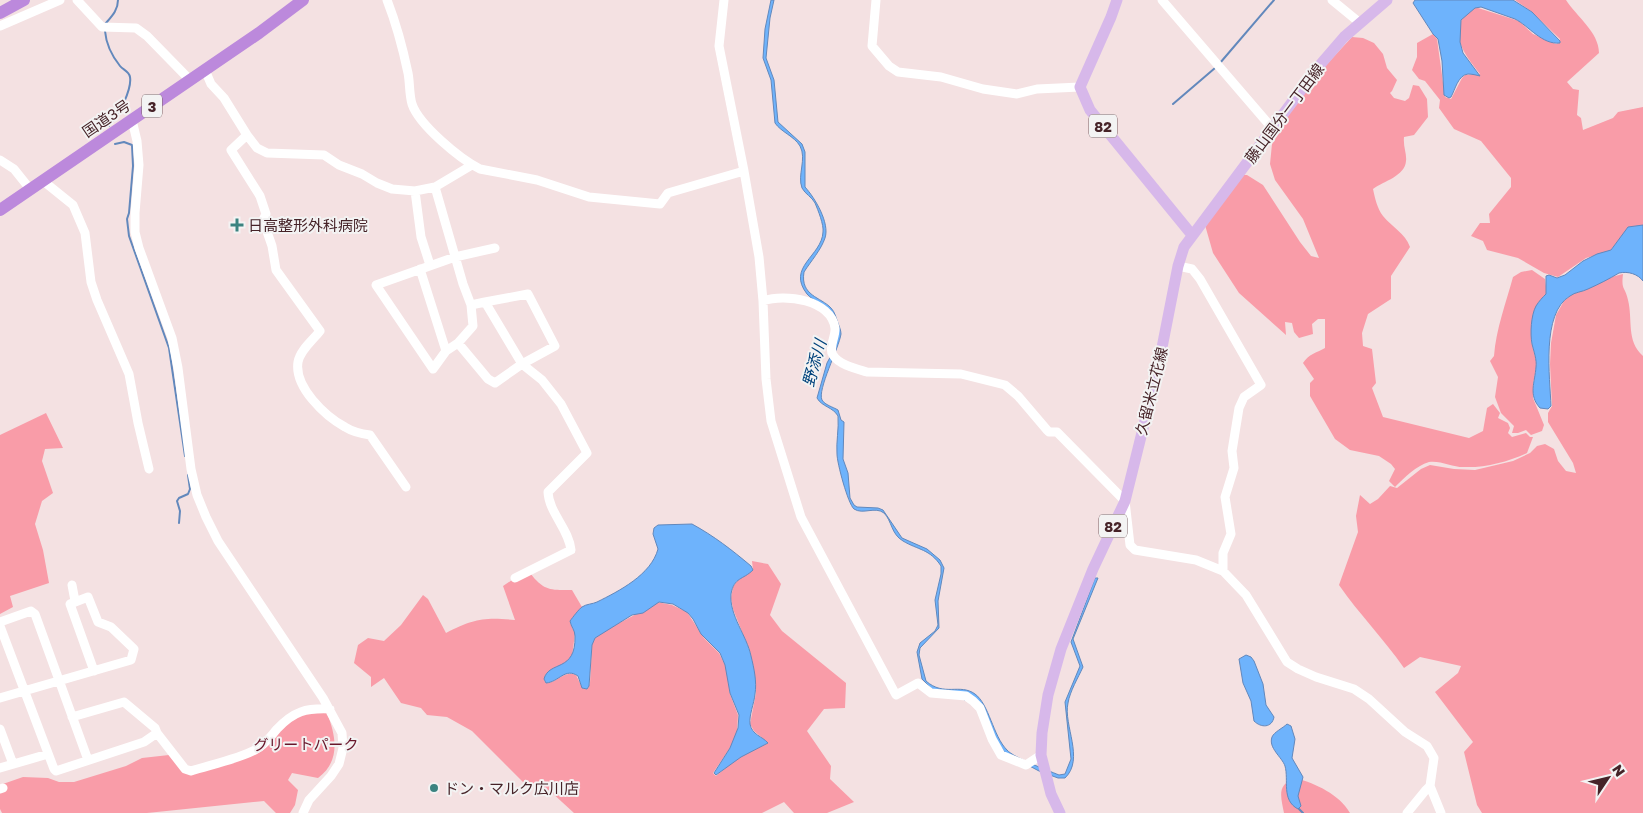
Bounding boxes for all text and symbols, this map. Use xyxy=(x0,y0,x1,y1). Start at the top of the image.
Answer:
street label: 藤山国分一丁田線 xyxy=(1241,60,1327,166)
road number: 3 xyxy=(142,94,162,118)
street label: 国道3号 xyxy=(79,96,133,140)
road number: 82 xyxy=(1089,114,1117,138)
place label: 日高整形外科病院 xyxy=(248,216,368,234)
marker: 日高整形外科病院 xyxy=(230,218,244,232)
water label: 野添川 xyxy=(798,335,831,389)
street label: 久留米立花線 xyxy=(1131,345,1171,437)
road number: 82 xyxy=(1099,514,1127,538)
park label: グリートパーク xyxy=(253,735,359,753)
north arrow xyxy=(1583,753,1633,803)
text: N xyxy=(1609,761,1629,779)
place label: ドン・マルク広川店 xyxy=(444,779,579,797)
marker: ドン・マルク広川店 xyxy=(428,782,440,794)

